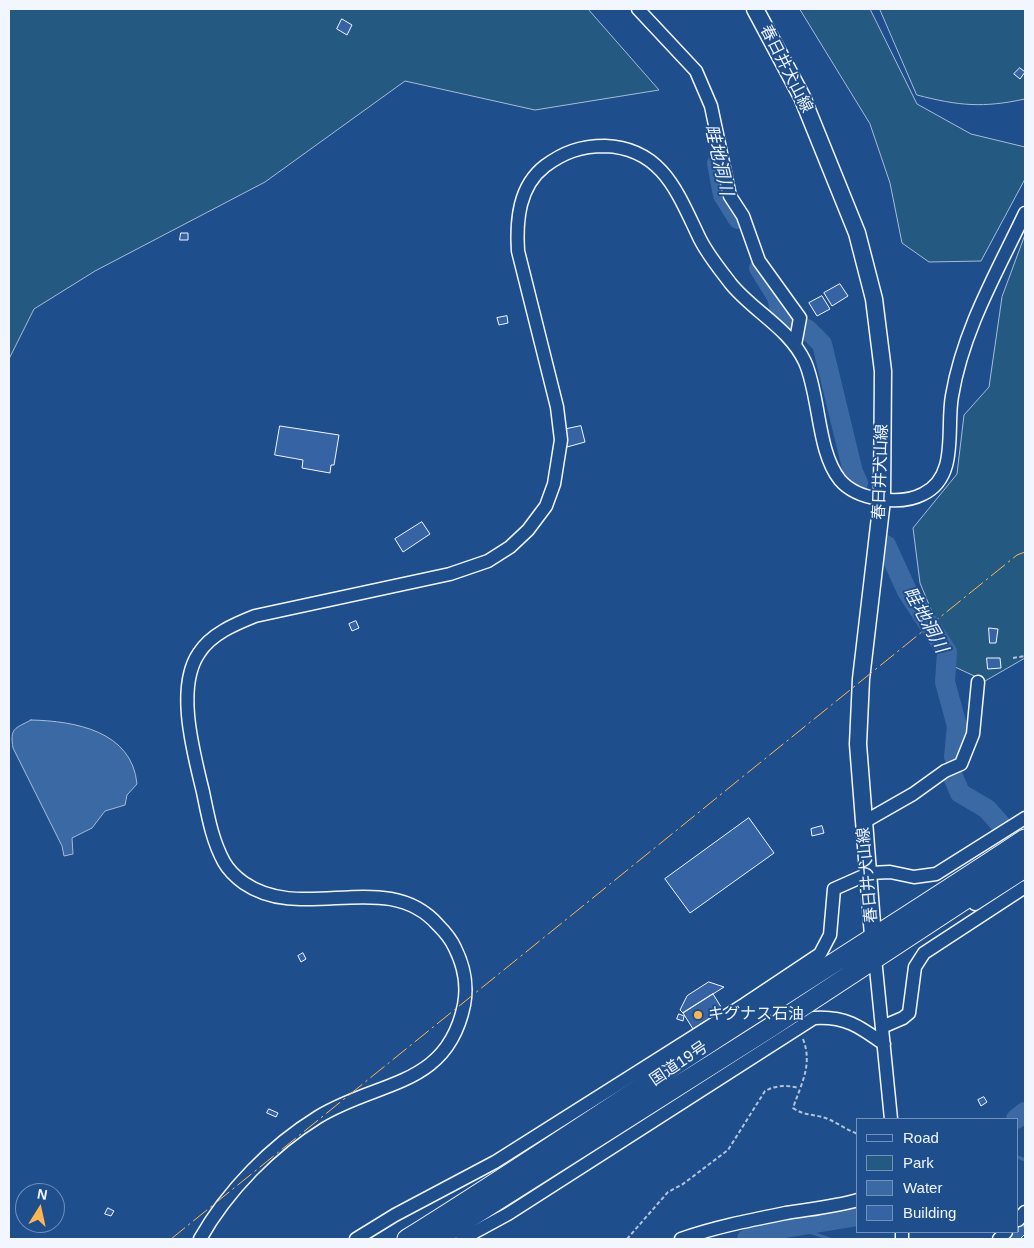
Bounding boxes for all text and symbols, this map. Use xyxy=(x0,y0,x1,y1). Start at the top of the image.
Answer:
street label: 春日井犬山線 xyxy=(756,22,816,116)
water label: 畦地洞川 xyxy=(699,122,737,198)
street label: 春日井犬山線 xyxy=(870,424,892,520)
water label: 畦地洞川 xyxy=(898,583,952,657)
street label: 春日井犬山線 xyxy=(854,826,882,924)
place label: キグナス石油 xyxy=(708,1005,804,1025)
marker: キグナス石油 xyxy=(692,1009,704,1021)
street label: 国道19号 xyxy=(646,1038,712,1090)
legend xyxy=(856,1118,1019,1233)
text: Road xyxy=(903,1129,939,1146)
text: Park xyxy=(903,1154,934,1171)
text: Water xyxy=(903,1179,942,1196)
north arrow xyxy=(15,1183,65,1233)
text: N xyxy=(36,1185,49,1203)
text: Building xyxy=(903,1204,956,1221)

